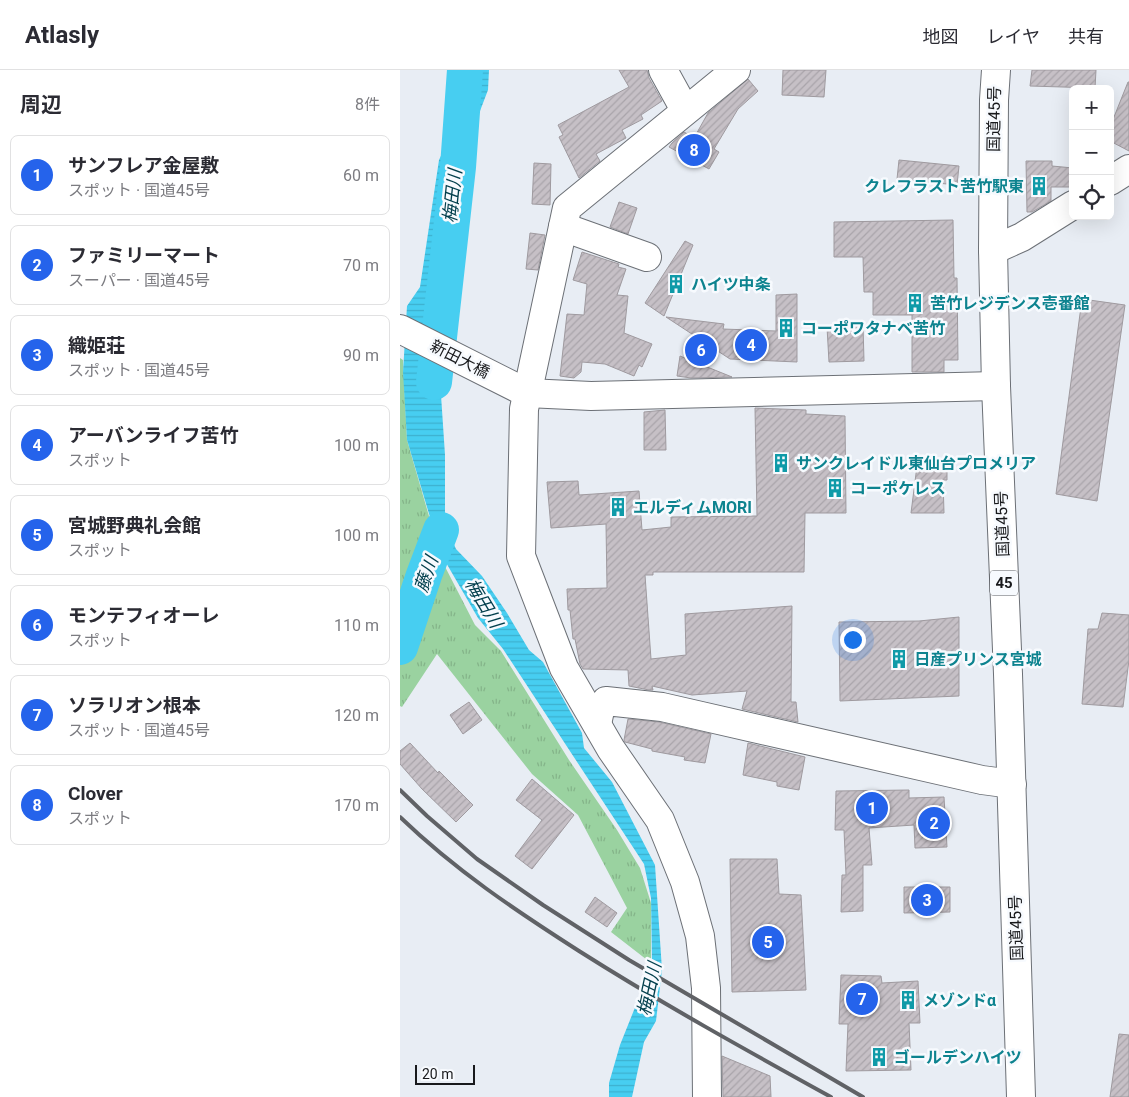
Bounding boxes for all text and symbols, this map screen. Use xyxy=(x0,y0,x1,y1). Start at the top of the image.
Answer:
text: Atlasly xyxy=(25,21,99,49)
text: 地図 xyxy=(923,26,959,47)
text: レイヤ xyxy=(987,26,1040,47)
text: 共有 xyxy=(1068,26,1104,47)
map controls xyxy=(1069,85,1114,220)
button: + xyxy=(1069,85,1114,130)
street label: 国道45号 xyxy=(984,86,1004,152)
text: 周辺 xyxy=(20,93,62,117)
text: 8件 xyxy=(355,95,380,114)
button: − xyxy=(1069,130,1114,175)
pin: 8 xyxy=(678,131,710,169)
text: サンフレア金屋敷 xyxy=(68,154,219,177)
text: 1 xyxy=(32,166,42,185)
text: 60 m xyxy=(343,166,379,185)
water label: 梅田川 xyxy=(439,166,465,224)
building icon: クレフラスト苦竹駅東 xyxy=(1028,175,1050,197)
button: locate xyxy=(1069,175,1114,220)
place label: クレフラスト苦竹駅東 xyxy=(864,177,1024,196)
text: スポット · 国道45号 xyxy=(68,181,210,200)
text: ファミリーマート xyxy=(68,244,220,267)
text: 2 xyxy=(32,256,42,275)
text: 70 m xyxy=(343,256,379,275)
text: スーパー · 国道45号 xyxy=(68,271,210,290)
building icon: ハイツ中条 xyxy=(665,273,687,295)
place label: ハイツ中条 xyxy=(691,275,771,294)
building icon: 苦竹レジデンス壱番館 xyxy=(904,292,926,314)
place label: 苦竹レジデンス壱番館 xyxy=(930,294,1090,313)
building icon: コーポワタナベ苦竹 xyxy=(775,317,797,339)
place label: コーポワタナベ苦竹 xyxy=(801,319,945,338)
pin: 4 xyxy=(735,326,767,364)
pin: 6 xyxy=(685,331,717,369)
text: 織姫荘 xyxy=(68,334,125,357)
street label: 新田大橋 xyxy=(427,336,493,382)
text: 3 xyxy=(32,346,42,365)
text: 90 m xyxy=(343,346,379,365)
text: スポット · 国道45号 xyxy=(68,361,210,380)
text: アーバンライフ苦竹 xyxy=(68,424,239,447)
text: 4 xyxy=(32,436,42,455)
text: 100 m xyxy=(334,436,379,455)
text: スポット xyxy=(68,451,132,470)
building icon: サンクレイドル東仙台プロメリア xyxy=(770,452,792,474)
place label: サンクレイドル東仙台プロメリア xyxy=(796,454,1036,473)
building icon: コーポケレス xyxy=(824,477,846,499)
place label: コーポケレス xyxy=(850,479,946,498)
street label: 国道45号 xyxy=(991,491,1013,557)
building icon: エルディムMORI xyxy=(607,496,629,518)
place label: エルディムMORI xyxy=(633,498,752,517)
text: 宮城野典礼会館 xyxy=(68,514,201,537)
text: 5 xyxy=(32,526,42,545)
text: 100 m xyxy=(334,526,379,545)
text: スポット xyxy=(68,541,132,560)
water label: 藤川 xyxy=(410,552,442,594)
road number: 45 xyxy=(990,570,1018,596)
water label: 梅田川 xyxy=(461,574,508,633)
text: モンテフィオーレ xyxy=(68,604,220,627)
text: 6 xyxy=(32,616,42,635)
text: 110 m xyxy=(334,616,379,635)
your location xyxy=(840,627,866,653)
text: スポット xyxy=(68,631,132,650)
building icon: 日産プリンス宮城 xyxy=(888,648,910,670)
place label: 日産プリンス宮城 xyxy=(914,650,1042,669)
text: ソラリオン根本 xyxy=(68,694,201,717)
text: 7 xyxy=(32,706,42,725)
text: 120 m xyxy=(334,706,379,725)
text: スポット · 国道45号 xyxy=(68,721,210,740)
text: Clover xyxy=(68,782,123,805)
pin: 1 xyxy=(856,789,888,827)
text: 8 xyxy=(32,796,42,815)
text: 170 m xyxy=(334,796,379,815)
pin: 2 xyxy=(918,804,950,842)
text: スポット xyxy=(68,809,132,828)
pin: 3 xyxy=(911,881,943,919)
street label: 国道45号 xyxy=(1005,895,1027,961)
pin: 5 xyxy=(752,923,784,961)
water label: 梅田川 xyxy=(633,958,665,1018)
pin: 7 xyxy=(846,980,878,1018)
building icon: メゾンドα xyxy=(897,989,919,1011)
place label: メゾンドα xyxy=(923,991,996,1010)
building icon: ゴールデンハイツ xyxy=(868,1046,890,1068)
place label: ゴールデンハイツ xyxy=(894,1048,1022,1067)
scale bar xyxy=(415,1062,475,1085)
text: 20 m xyxy=(422,1066,454,1082)

